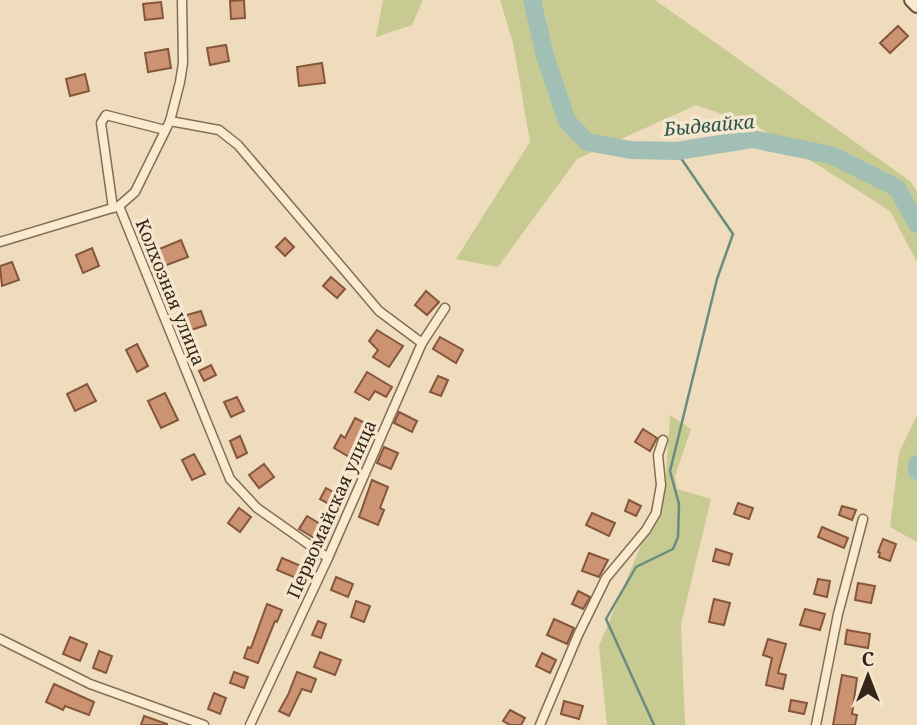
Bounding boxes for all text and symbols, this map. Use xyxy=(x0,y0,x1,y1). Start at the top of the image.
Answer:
water label: Быдвайка xyxy=(662,108,756,142)
street label: Колхозная улица xyxy=(131,215,211,369)
street label: Первомайская улица xyxy=(281,416,381,602)
north arrow xyxy=(833,641,903,711)
text: С xyxy=(862,646,874,672)

